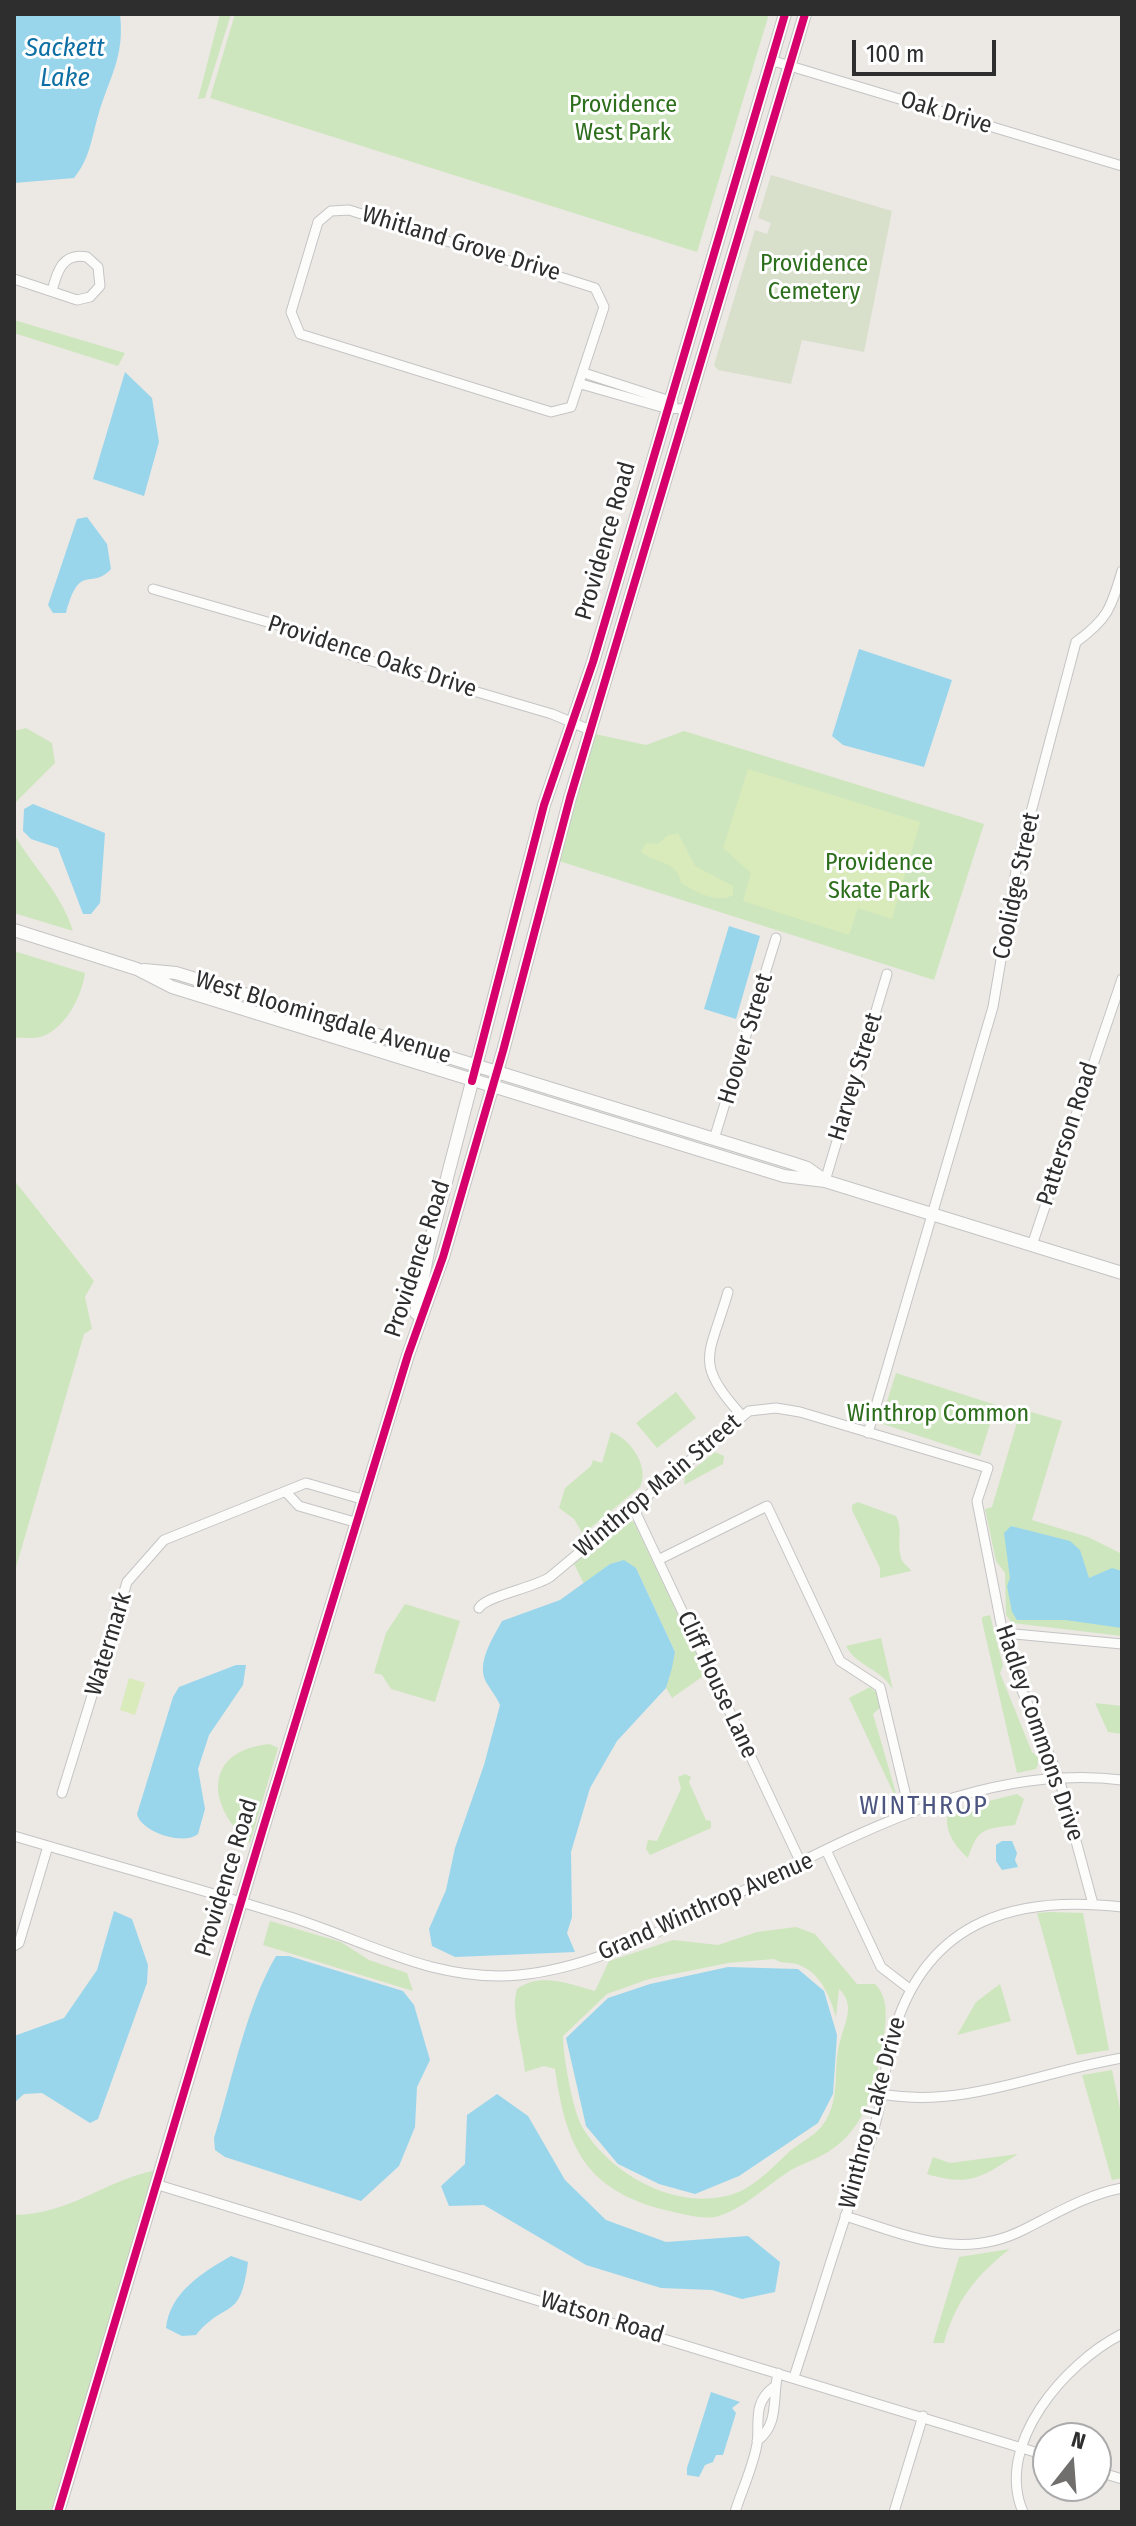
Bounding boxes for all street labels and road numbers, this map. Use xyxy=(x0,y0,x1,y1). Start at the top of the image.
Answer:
street label: Oak Drive xyxy=(897,85,995,141)
street label: Whitland Grove Drive xyxy=(358,200,564,288)
street label: Providence Road xyxy=(570,458,642,624)
street label: Providence Oaks Drive xyxy=(264,610,480,704)
street label: Coolidge Street xyxy=(987,810,1047,962)
street label: West Bloomingdale Avenue xyxy=(192,965,454,1071)
street label: Hoover Street xyxy=(712,970,780,1108)
street label: Harvey Street xyxy=(823,1009,889,1145)
street label: Patterson Road xyxy=(1031,1059,1105,1209)
street label: Providence Road xyxy=(379,1177,457,1341)
street label: Winthrop Main Street xyxy=(569,1408,747,1564)
street label: Watermark xyxy=(80,1589,138,1699)
street label: Cliff House Lane xyxy=(670,1607,764,1763)
street label: Hadley Commons Drive xyxy=(988,1621,1090,1845)
street label: Providence Road xyxy=(189,1796,265,1960)
street label: Grand Winthrop Avenue xyxy=(594,1847,818,1967)
street label: Winthrop Lake Drive xyxy=(834,2014,912,2212)
street label: Watson Road xyxy=(537,2286,667,2350)

